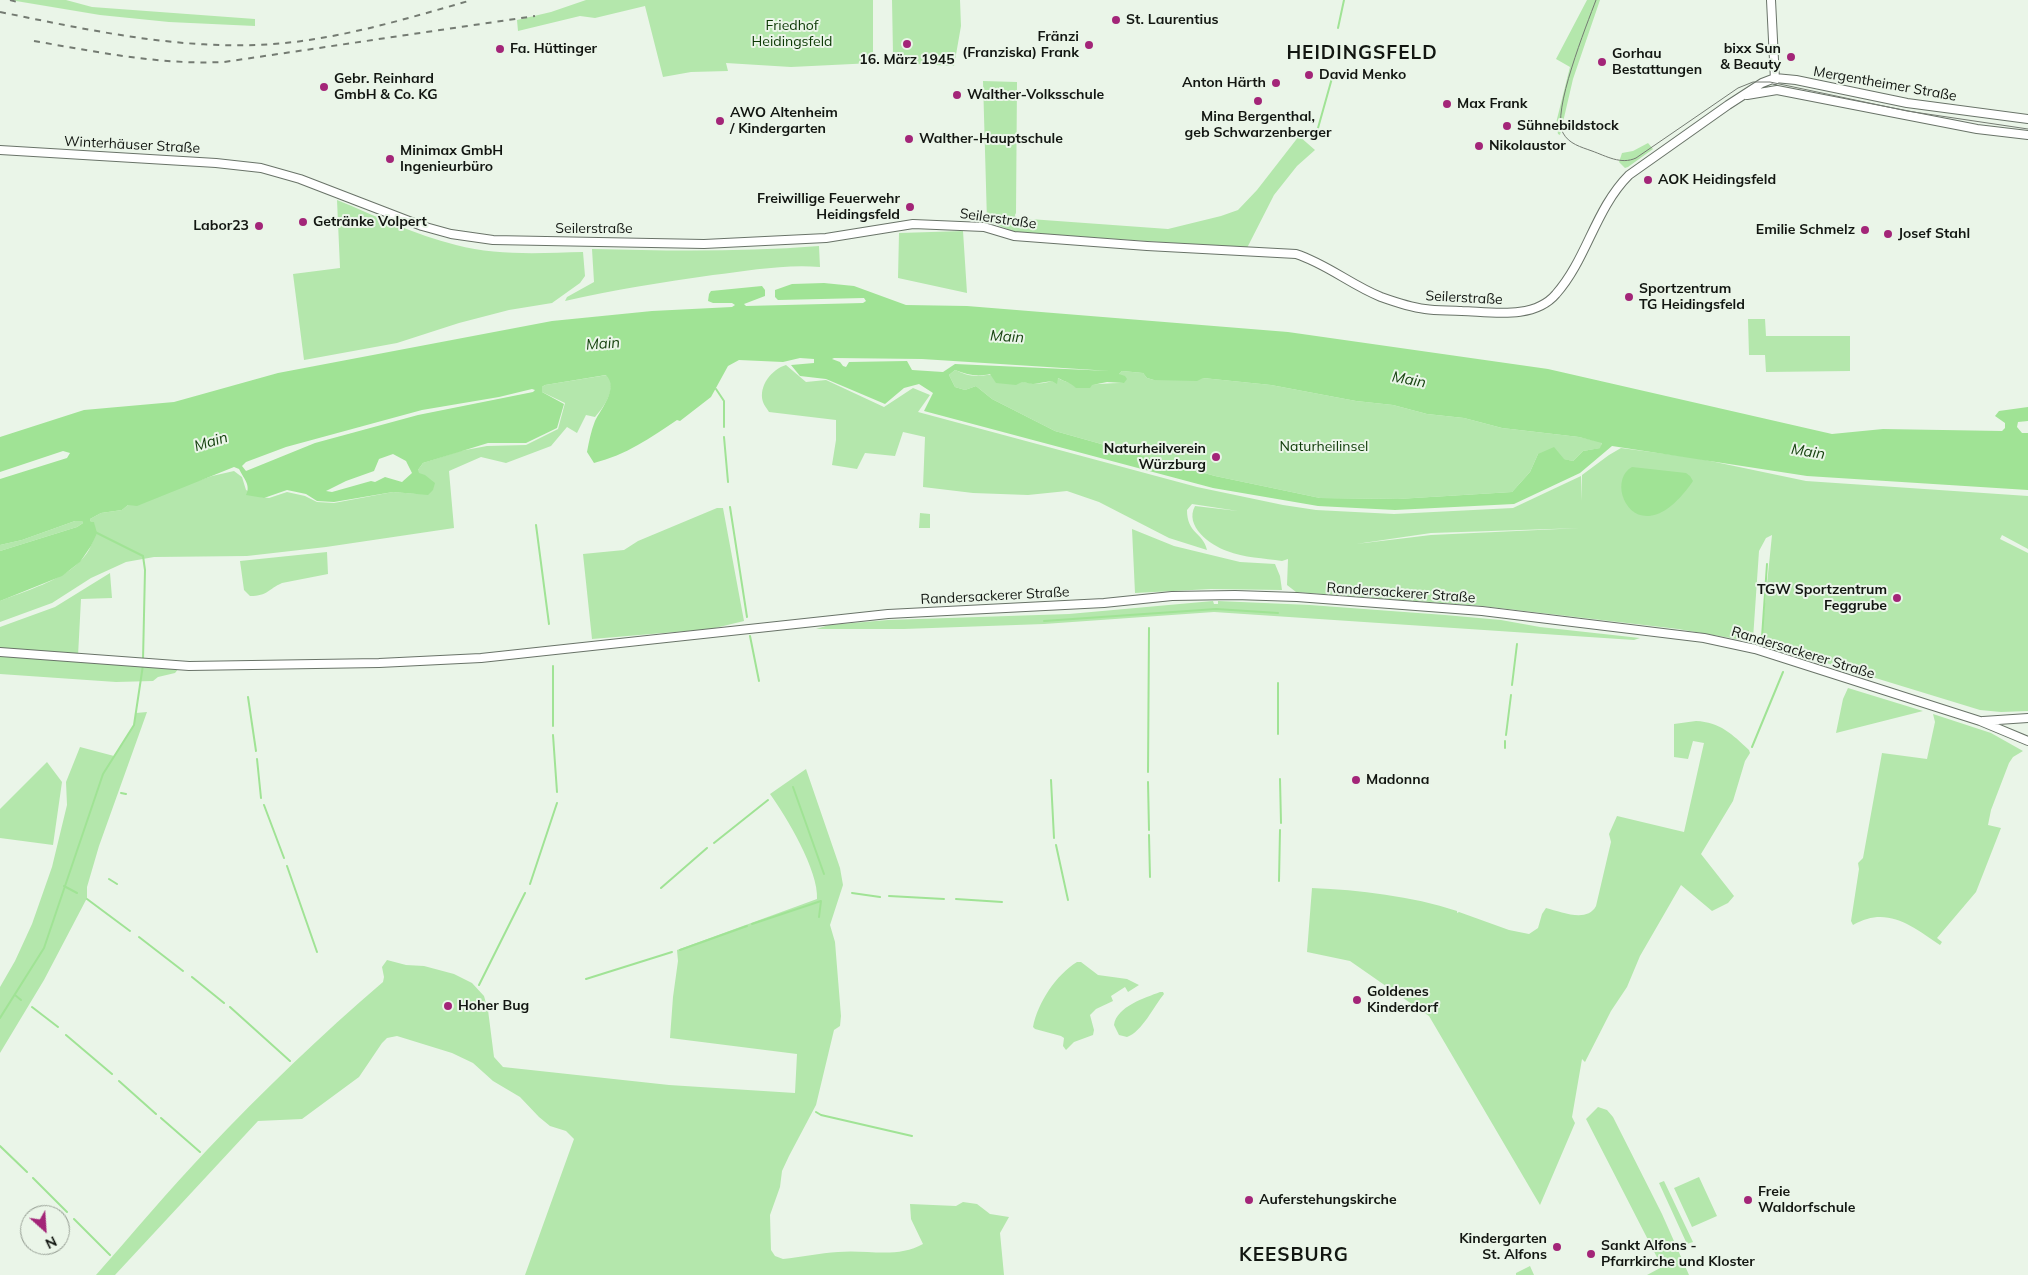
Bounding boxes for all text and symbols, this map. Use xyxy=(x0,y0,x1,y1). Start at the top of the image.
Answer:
place label: St. Laurentius xyxy=(1126,12,1219,28)
marker: St. Laurentius xyxy=(1110,14,1122,26)
park label: Friedhof Heidingsfeld xyxy=(752,18,832,50)
place label: Fränzi (Franziska) Frank xyxy=(962,29,1079,62)
marker: 16. März 1945 xyxy=(901,38,913,50)
marker: Fränzi (Franziska) Frank xyxy=(1083,39,1095,51)
place label: Fa. Hüttinger xyxy=(510,41,597,57)
place label: bixx Sun & Beauty xyxy=(1720,41,1781,74)
district label: HEIDINGSFELD xyxy=(1285,42,1439,64)
marker: Fa. Hüttinger xyxy=(494,43,506,55)
place label: Gorhau Bestattungen xyxy=(1612,46,1702,78)
marker: bixx Sun & Beauty xyxy=(1785,51,1797,63)
place label: 16. März 1945 xyxy=(859,52,955,68)
marker: Gorhau Bestattungen xyxy=(1596,56,1608,68)
street label: Mergentheimer Straße xyxy=(1812,63,1958,105)
place label: David Menko xyxy=(1319,67,1406,83)
marker: David Menko xyxy=(1303,69,1315,81)
place label: Gebr. Reinhard GmbH & Co. KG xyxy=(334,71,438,104)
place label: Anton Härth xyxy=(1182,75,1266,91)
marker: Anton Härth xyxy=(1270,77,1282,89)
marker: Gebr. Reinhard GmbH & Co. KG xyxy=(318,81,330,93)
place label: Walther-Volksschule xyxy=(967,87,1104,103)
marker: Walther-Volksschule xyxy=(951,89,963,101)
marker: Mina Bergenthal, geb Schwarzenberger xyxy=(1252,95,1264,107)
place label: Max Frank xyxy=(1457,96,1528,112)
marker: Max Frank xyxy=(1441,98,1453,110)
place label: AWO Altenheim / Kindergarten xyxy=(730,105,838,138)
place label: Mina Bergenthal, geb Schwarzenberger xyxy=(1185,109,1331,142)
marker: AWO Altenheim / Kindergarten xyxy=(714,115,726,127)
place label: Sühnebildstock xyxy=(1517,118,1619,134)
marker: Sühnebildstock xyxy=(1501,120,1513,132)
place label: Walther-Hauptschule xyxy=(919,131,1063,147)
street label: Winterhäuser Straße xyxy=(64,133,200,157)
marker: Walther-Hauptschule xyxy=(903,133,915,145)
place label: Nikolaustor xyxy=(1489,138,1566,154)
marker: Nikolaustor xyxy=(1473,140,1485,152)
place label: Minimax GmbH Ingenieurbüro xyxy=(400,143,503,176)
marker: Minimax GmbH Ingenieurbüro xyxy=(384,153,396,165)
place label: AOK Heidingsfeld xyxy=(1658,172,1776,188)
marker: AOK Heidingsfeld xyxy=(1642,174,1654,186)
place label: Freiwillige Feuerwehr Heidingsfeld xyxy=(757,191,900,223)
marker: Freiwillige Feuerwehr Heidingsfeld xyxy=(904,201,916,213)
street label: Seilerstraße xyxy=(959,205,1037,233)
place label: Getränke Volpert xyxy=(313,214,427,230)
marker: Getränke Volpert xyxy=(297,216,309,228)
place label: Labor23 xyxy=(193,218,249,234)
marker: Labor23 xyxy=(253,220,265,232)
street label: Seilerstraße xyxy=(555,221,633,237)
place label: Emilie Schmelz xyxy=(1756,222,1855,238)
marker: Emilie Schmelz xyxy=(1859,224,1871,236)
place label: Josef Stahl xyxy=(1898,226,1970,242)
marker: Josef Stahl xyxy=(1882,228,1894,240)
place label: Sportzentrum TG Heidingsfeld xyxy=(1639,281,1745,314)
street label: Seilerstraße xyxy=(1425,288,1503,308)
marker: Sportzentrum TG Heidingsfeld xyxy=(1623,291,1635,303)
water label: Main xyxy=(989,327,1025,347)
water label: Main xyxy=(585,334,621,354)
water label: Main xyxy=(1390,368,1428,392)
water label: Main xyxy=(192,428,230,456)
park label: Naturheilinsel xyxy=(1280,439,1368,455)
water label: Main xyxy=(1790,440,1826,464)
place label: Naturheilverein Würzburg xyxy=(1104,441,1206,474)
marker: Naturheilverein Würzburg xyxy=(1210,451,1222,463)
street label: Randersackerer Straße xyxy=(1326,579,1476,607)
place label: TGW Sportzentrum Feggrube xyxy=(1757,582,1887,614)
street label: Randersackerer Straße xyxy=(920,584,1070,608)
marker: TGW Sportzentrum Feggrube xyxy=(1891,592,1903,604)
street label: Randersackerer Straße xyxy=(1729,623,1877,683)
place label: Madonna xyxy=(1366,772,1429,788)
marker: Madonna xyxy=(1350,774,1362,786)
place label: Goldenes Kinderdorf xyxy=(1367,984,1438,1016)
marker: Goldenes Kinderdorf xyxy=(1351,994,1363,1006)
place label: Hoher Bug xyxy=(458,998,529,1014)
marker: Hoher Bug xyxy=(442,1000,454,1012)
place label: Freie Waldorfschule xyxy=(1758,1184,1855,1216)
place label: Auferstehungskirche xyxy=(1259,1192,1397,1208)
marker: Auferstehungskirche xyxy=(1243,1194,1255,1206)
marker: Freie Waldorfschule xyxy=(1742,1194,1754,1206)
north arrow xyxy=(20,1205,70,1255)
place label: Kindergarten St. Alfons xyxy=(1459,1231,1547,1264)
text: N xyxy=(42,1232,60,1253)
place label: Sankt Alfons - Pfarrkirche und Kloster xyxy=(1601,1238,1755,1270)
marker: Kindergarten St. Alfons xyxy=(1551,1241,1563,1253)
district label: KEESBURG xyxy=(1238,1244,1350,1266)
marker: Sankt Alfons - Pfarrkirche und Kloster xyxy=(1585,1248,1597,1260)

